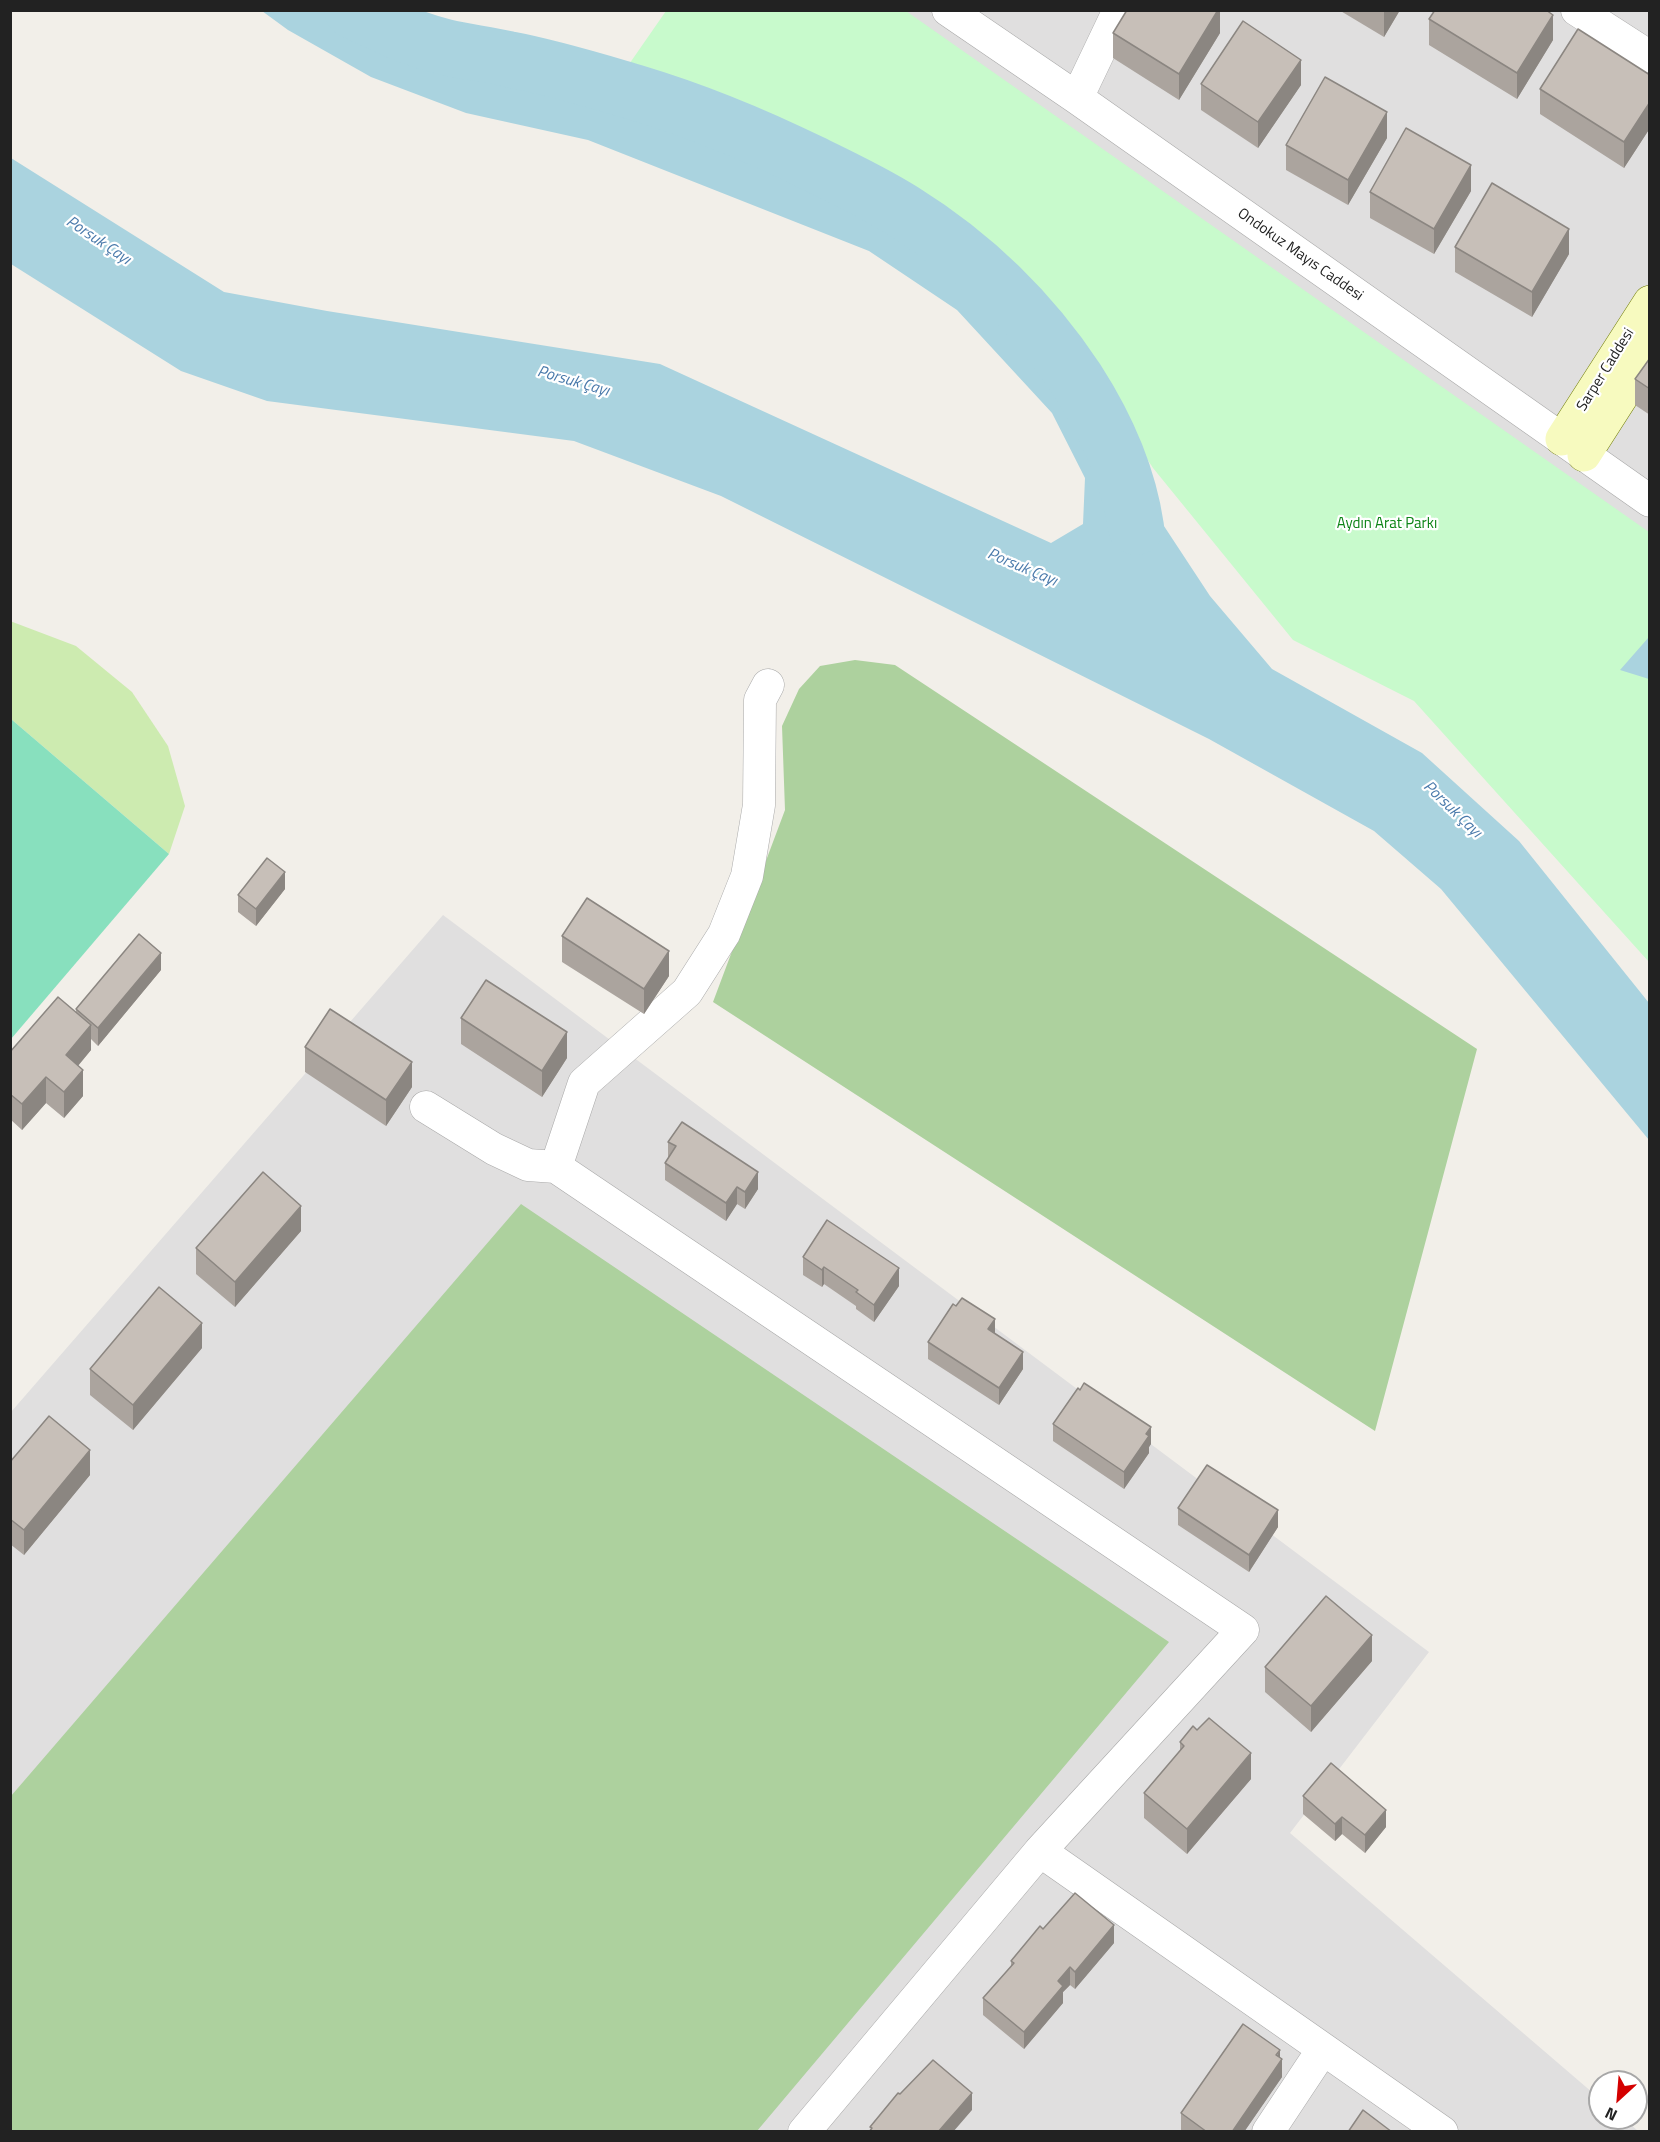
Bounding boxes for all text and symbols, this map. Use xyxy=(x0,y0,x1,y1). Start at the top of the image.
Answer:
street label: Ondokuz Mayıs Caddesi xyxy=(1234,205,1366,305)
water label: Porsuk Çayı xyxy=(62,212,134,270)
street label: Sarper Caddesi xyxy=(1573,325,1639,415)
water label: Porsuk Çayı xyxy=(535,363,611,401)
park label: Aydın Arat Parkı xyxy=(1337,515,1437,533)
water label: Porsuk Çayı xyxy=(984,545,1060,591)
water label: Porsuk Çayı xyxy=(1419,778,1485,842)
north arrow xyxy=(1588,2070,1648,2130)
text: N xyxy=(1601,2101,1621,2128)

